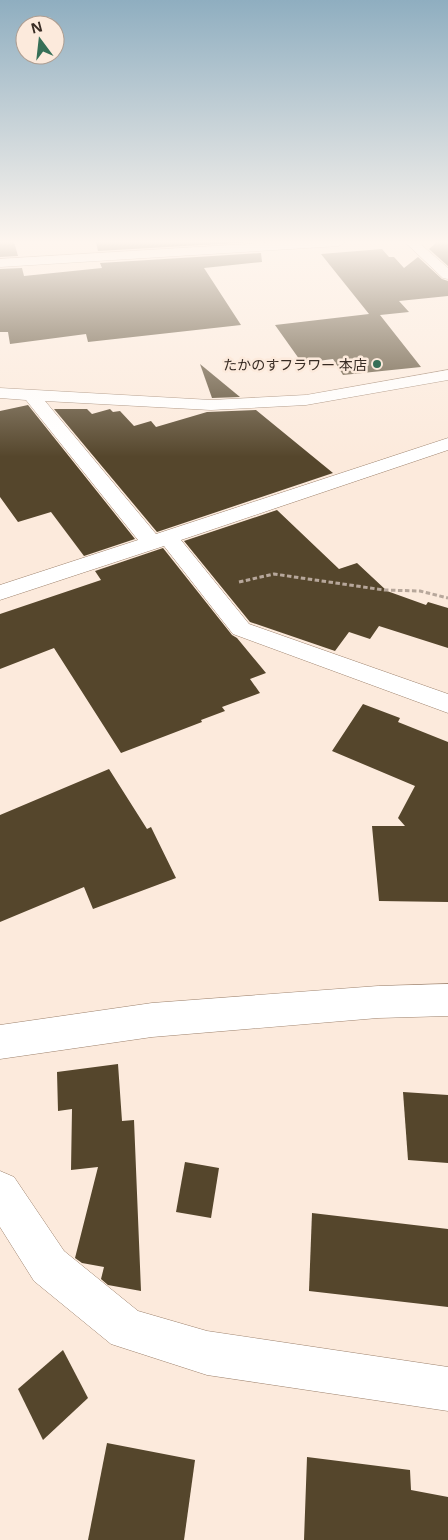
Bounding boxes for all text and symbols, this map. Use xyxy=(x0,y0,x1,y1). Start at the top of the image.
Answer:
north arrow xyxy=(15,15,65,65)
text: N xyxy=(29,16,44,38)
place label: たかのすフラワー 本店 xyxy=(223,355,367,374)
marker: たかのすフラワー 本店 xyxy=(371,358,383,370)

